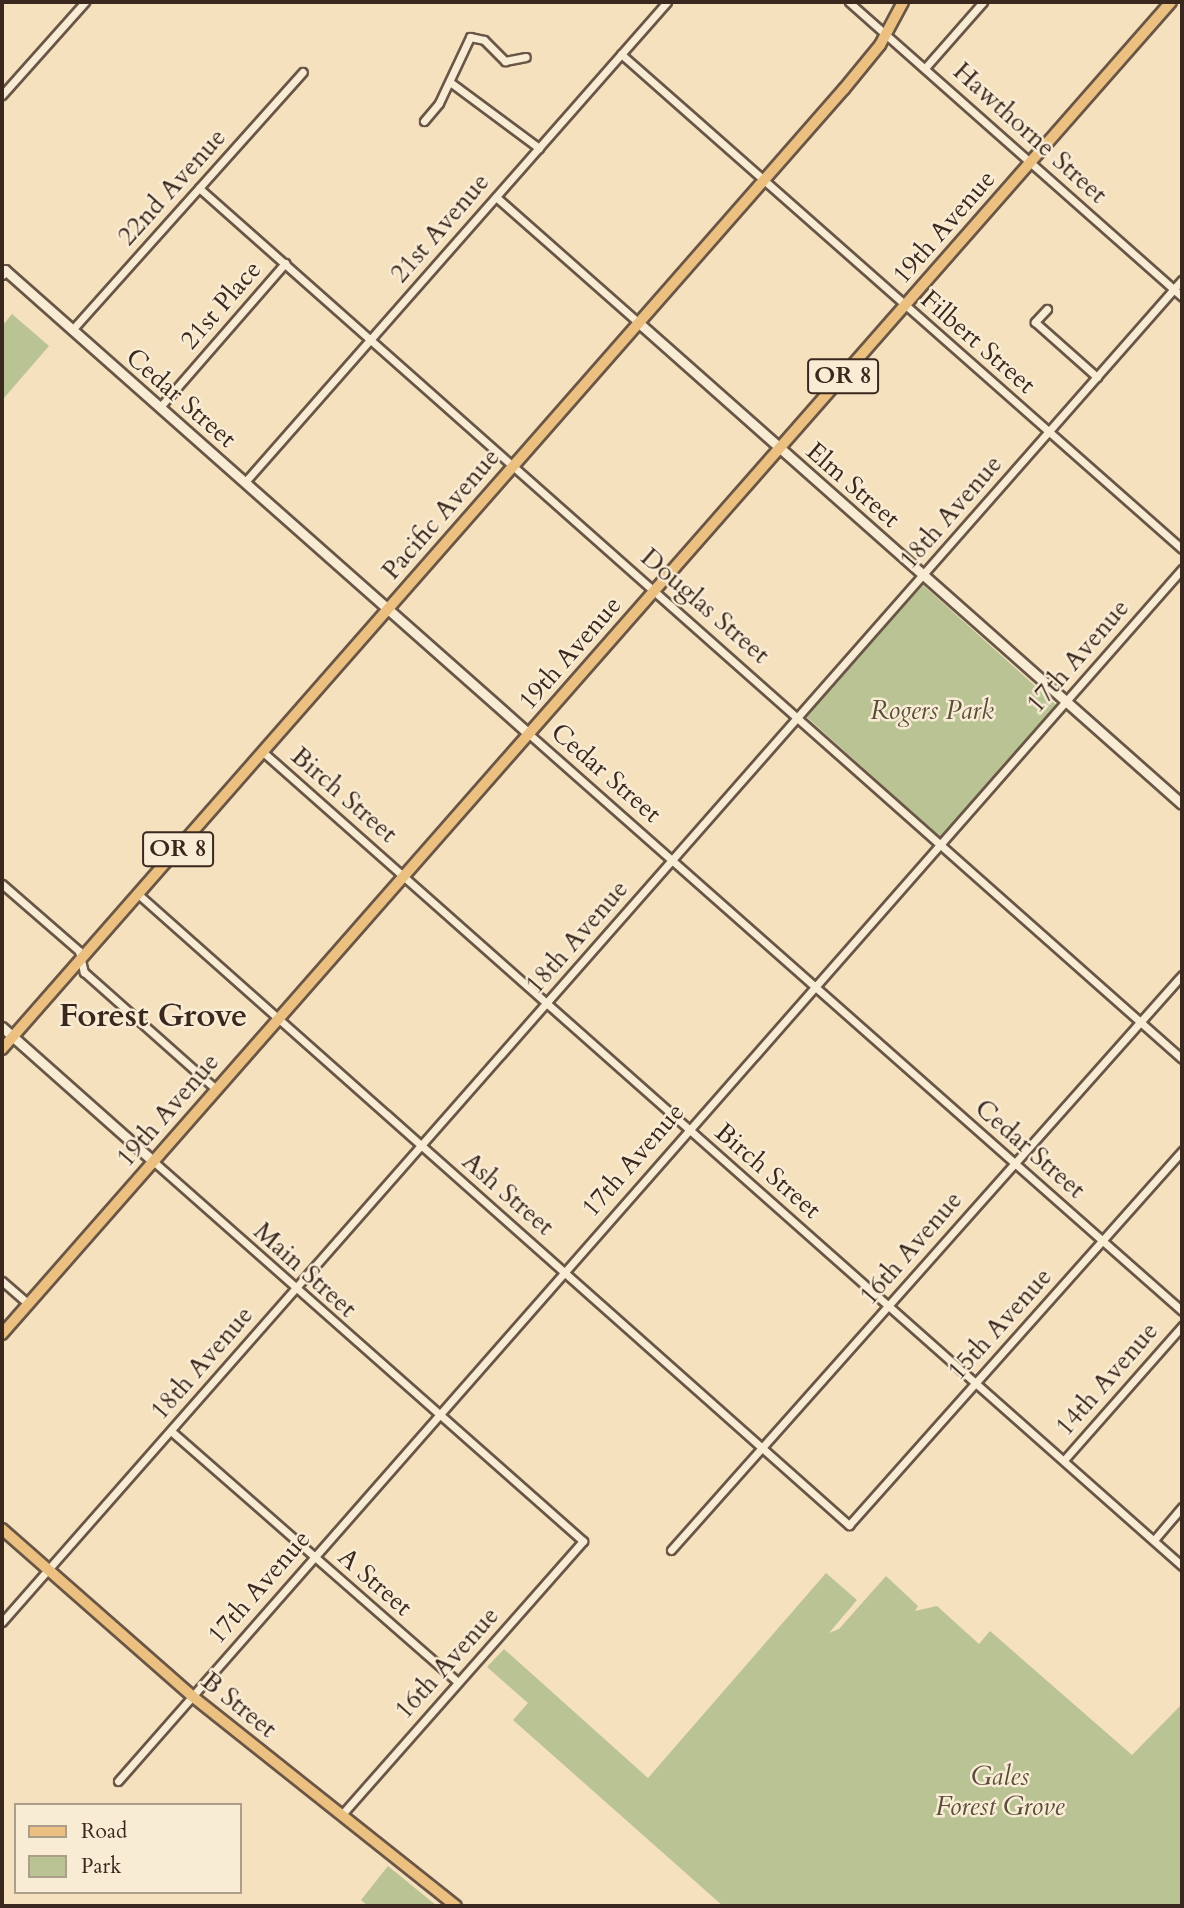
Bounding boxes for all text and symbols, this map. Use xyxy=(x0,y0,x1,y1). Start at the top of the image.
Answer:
street label: Hawthorne Street xyxy=(947,56,1113,210)
street label: 22nd Avenue xyxy=(111,122,233,252)
street label: 19th Avenue xyxy=(886,164,1002,290)
street label: 21st Avenue xyxy=(384,167,496,289)
street label: 21st Place xyxy=(174,254,268,356)
street label: Filbert Street xyxy=(914,284,1042,400)
street label: Cedar Street xyxy=(120,342,242,454)
road number: OR 8 xyxy=(806,356,880,396)
street label: Elm Street xyxy=(800,436,906,534)
street label: Pacific Avenue xyxy=(376,442,506,586)
street label: 18th Avenue xyxy=(893,449,1009,575)
street label: Douglas Street xyxy=(634,542,776,670)
street label: 19th Avenue xyxy=(512,590,628,716)
street label: 17th Avenue xyxy=(1020,593,1136,719)
park label: Rogers Park xyxy=(870,695,994,727)
street label: Cedar Street xyxy=(545,717,667,829)
street label: Birch Street xyxy=(285,741,403,849)
road number: OR 8 xyxy=(141,828,215,870)
street label: 18th Avenue xyxy=(519,874,635,1000)
district label: Forest Grove xyxy=(59,996,247,1036)
street label: 19th Avenue xyxy=(110,1047,226,1173)
street label: Cedar Street xyxy=(969,1093,1091,1205)
street label: 17th Avenue xyxy=(575,1097,691,1223)
street label: Birch Street xyxy=(709,1117,827,1225)
street label: Ash Street xyxy=(456,1146,560,1242)
street label: 16th Avenue xyxy=(853,1185,969,1311)
street label: Main Street xyxy=(247,1216,363,1324)
street label: 15th Avenue xyxy=(941,1261,1059,1387)
street label: 18th Avenue xyxy=(144,1300,260,1426)
street label: 14th Avenue xyxy=(1049,1316,1165,1442)
street label: 17th Avenue xyxy=(201,1524,317,1650)
street label: A Street xyxy=(332,1541,418,1623)
street label: 16th Avenue xyxy=(388,1600,506,1726)
street label: B Street xyxy=(195,1665,283,1745)
park label: Gales Forest Grove xyxy=(935,1761,1065,1823)
legend xyxy=(14,1803,242,1894)
text: Road xyxy=(81,1817,127,1846)
text: Park xyxy=(81,1852,121,1881)

